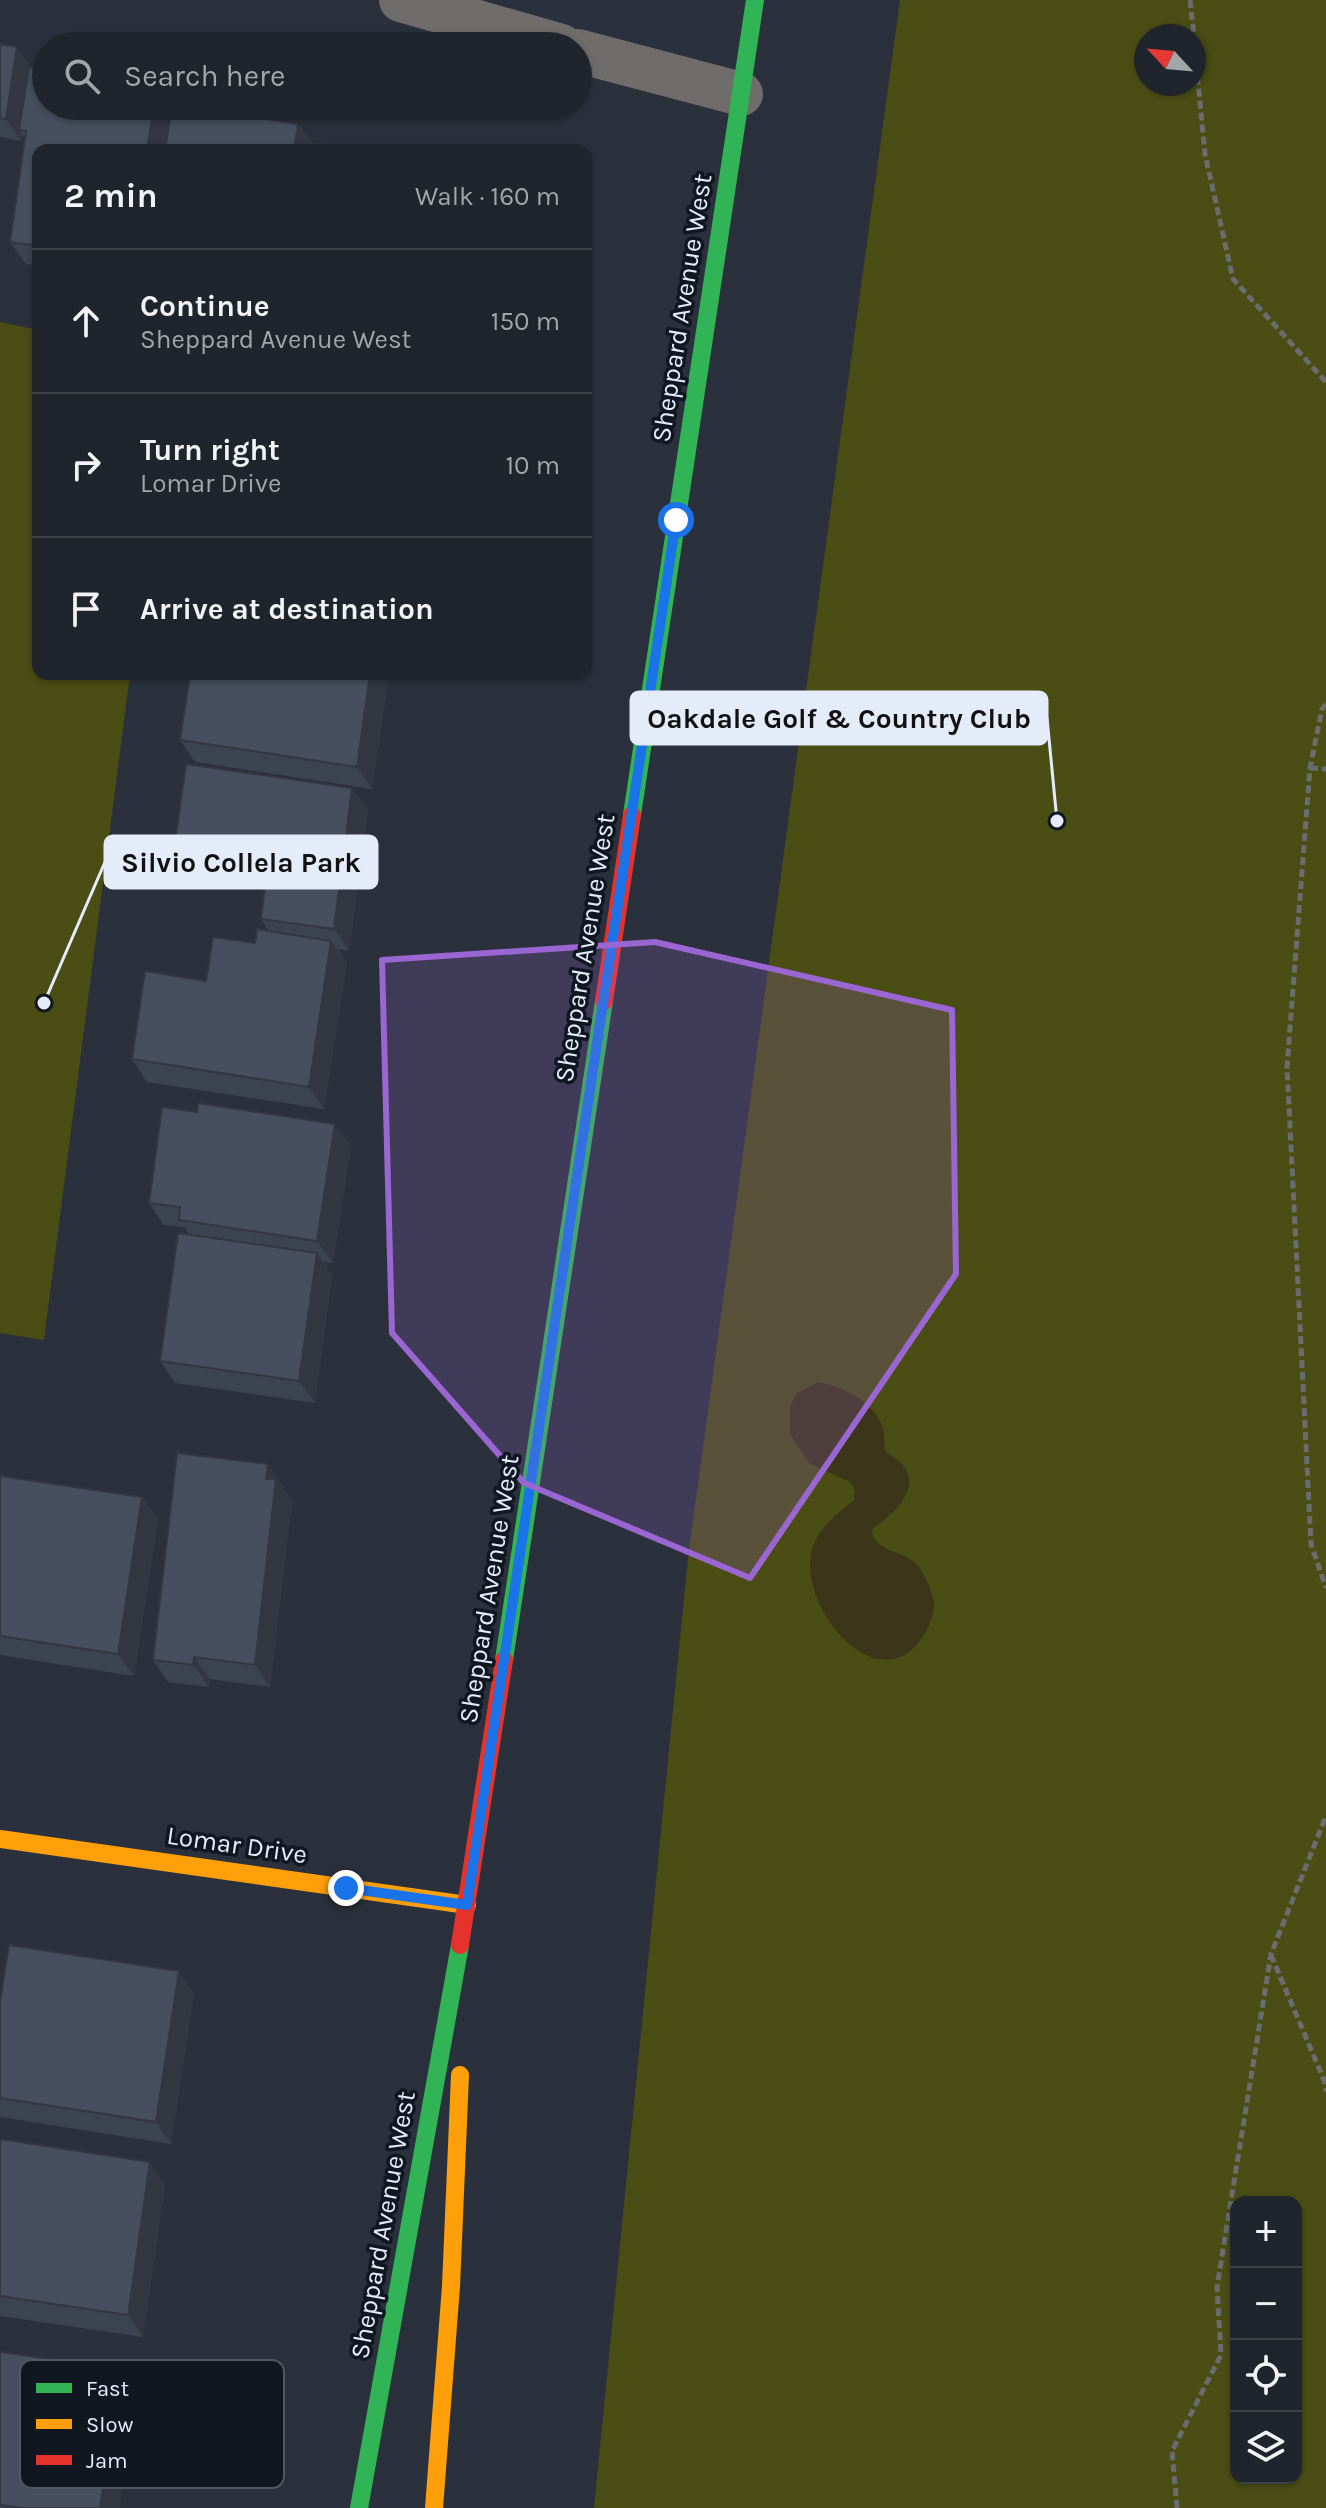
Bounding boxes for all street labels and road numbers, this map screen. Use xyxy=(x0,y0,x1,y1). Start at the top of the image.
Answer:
street label: Sheppard Avenue West xyxy=(645,171,719,444)
street label: Sheppard Avenue West xyxy=(548,811,622,1084)
street label: Sheppard Avenue West xyxy=(452,1452,526,1725)
street label: Lomar Drive xyxy=(165,1820,309,1870)
street label: Sheppard Avenue West xyxy=(344,2088,422,2361)

